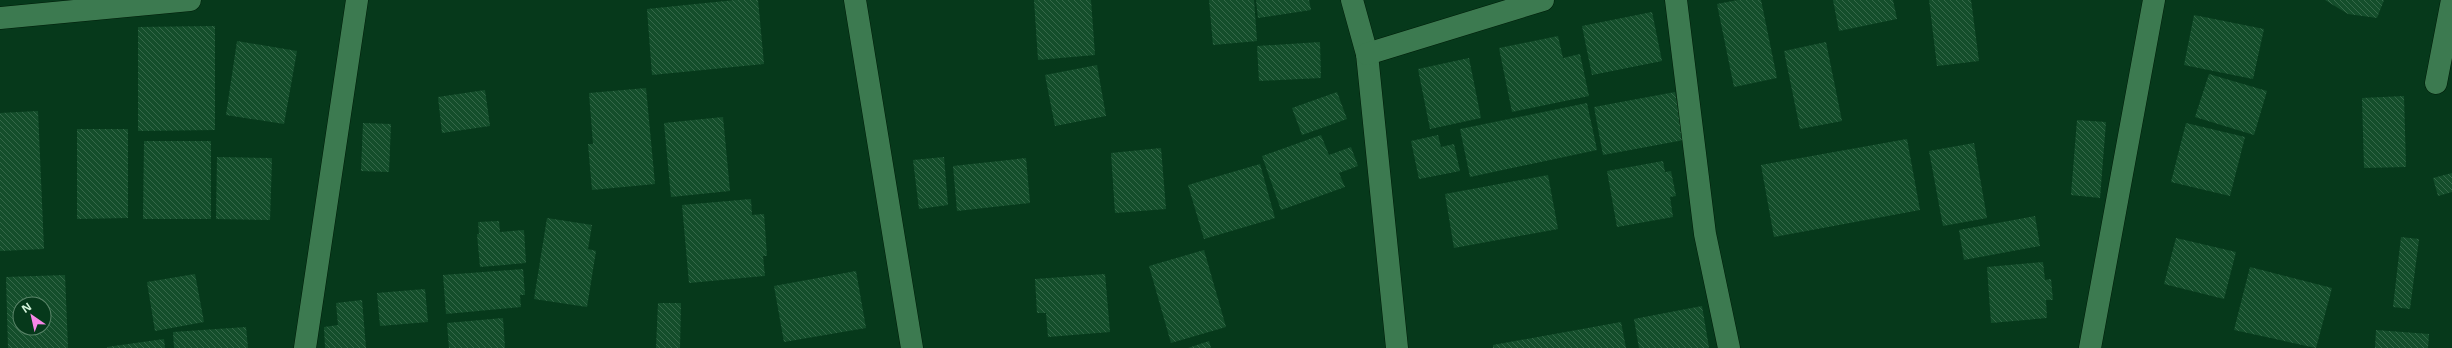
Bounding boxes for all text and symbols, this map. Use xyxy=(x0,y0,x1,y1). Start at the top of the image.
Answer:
north arrow xyxy=(12,296,52,336)
text: N xyxy=(18,299,34,316)

